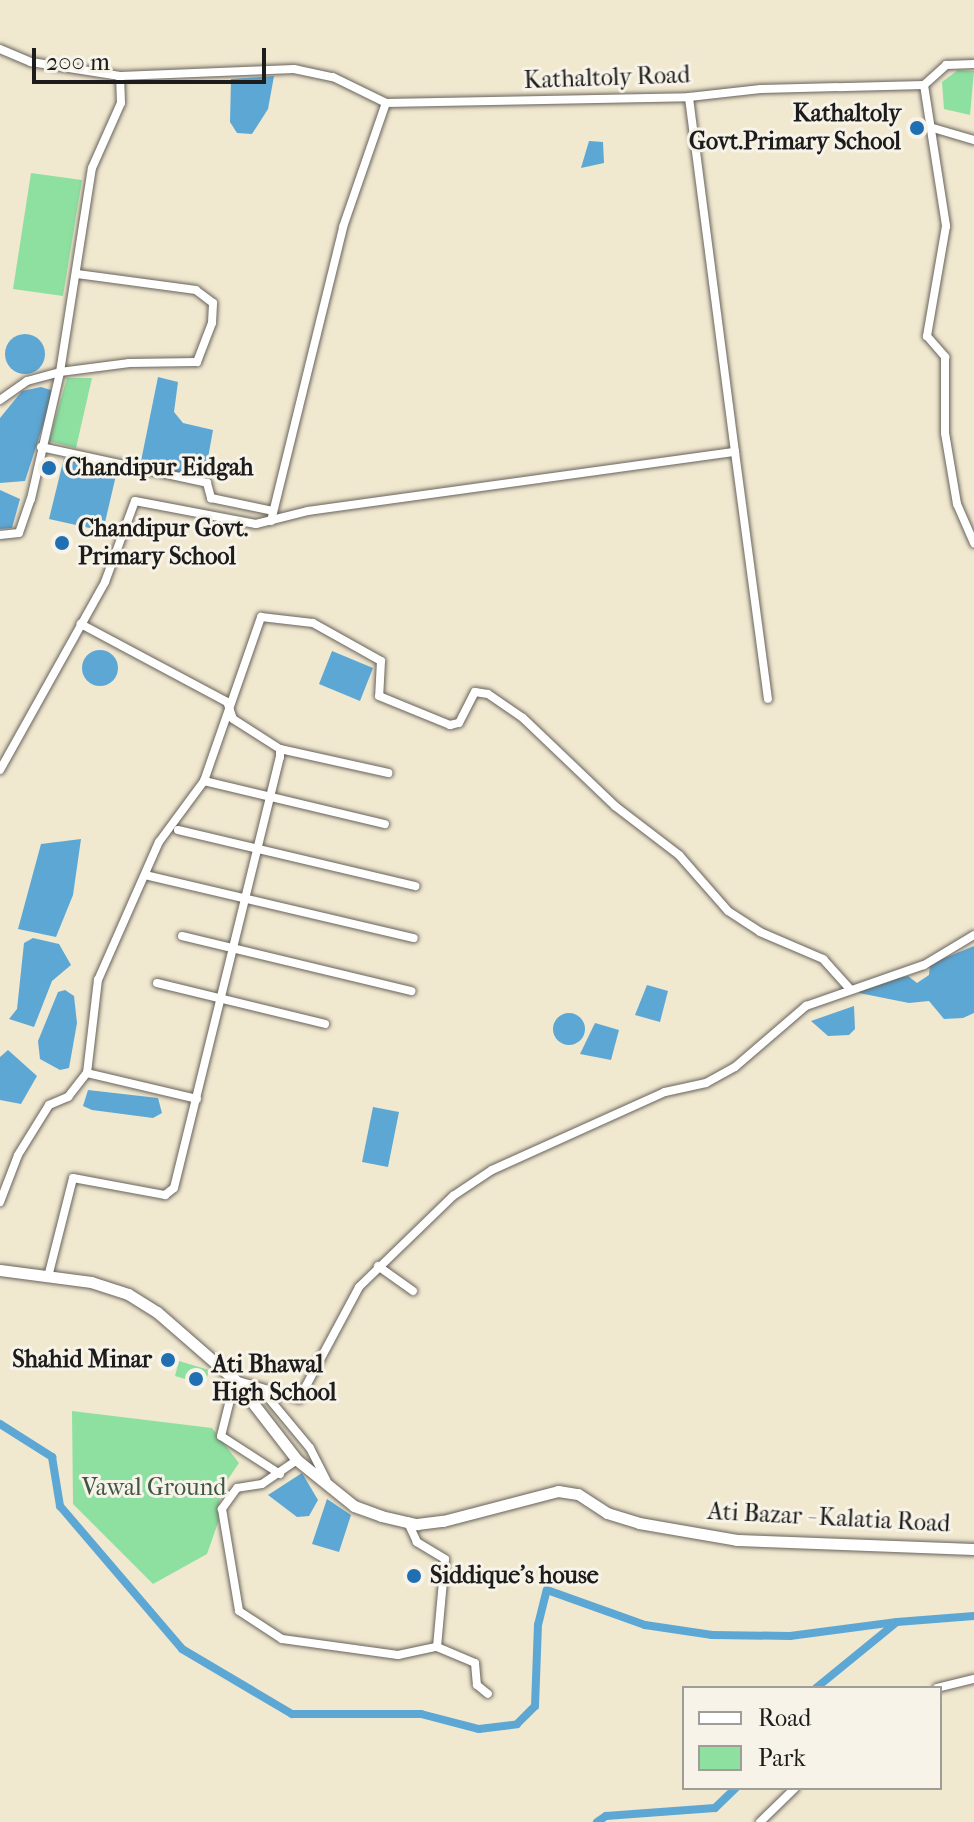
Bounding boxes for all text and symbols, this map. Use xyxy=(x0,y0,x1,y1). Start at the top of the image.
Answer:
scale bar xyxy=(36,32,270,82)
text: 200 m xyxy=(46,48,110,76)
street label: Kathaltoly Road xyxy=(523,61,691,95)
place label: Kathaltoly Govt.Primary School xyxy=(689,100,901,156)
marker: Kathaltoly Govt.Primary School xyxy=(908,119,926,137)
place label: Chandipur Eidgah xyxy=(65,454,254,482)
marker: Chandipur Eidgah xyxy=(40,459,58,477)
place label: Chandipur Govt. Primary School xyxy=(78,515,248,571)
marker: Chandipur Govt. Primary School xyxy=(53,534,71,552)
place label: Shahid Minar xyxy=(12,1346,152,1374)
marker: Shahid Minar xyxy=(159,1351,177,1369)
place label: Ati Bhawal High School xyxy=(212,1351,336,1407)
marker: Ati Bhawal High School xyxy=(187,1370,205,1388)
park label: Vawal Ground xyxy=(82,1474,226,1502)
street label: Ati Bazar - Kalatia Road xyxy=(707,1497,951,1539)
place label: Siddique's house xyxy=(430,1562,599,1590)
marker: Siddique's house xyxy=(405,1567,423,1585)
legend xyxy=(682,1686,942,1790)
text: Road xyxy=(758,1704,811,1732)
text: Park xyxy=(758,1744,806,1772)

